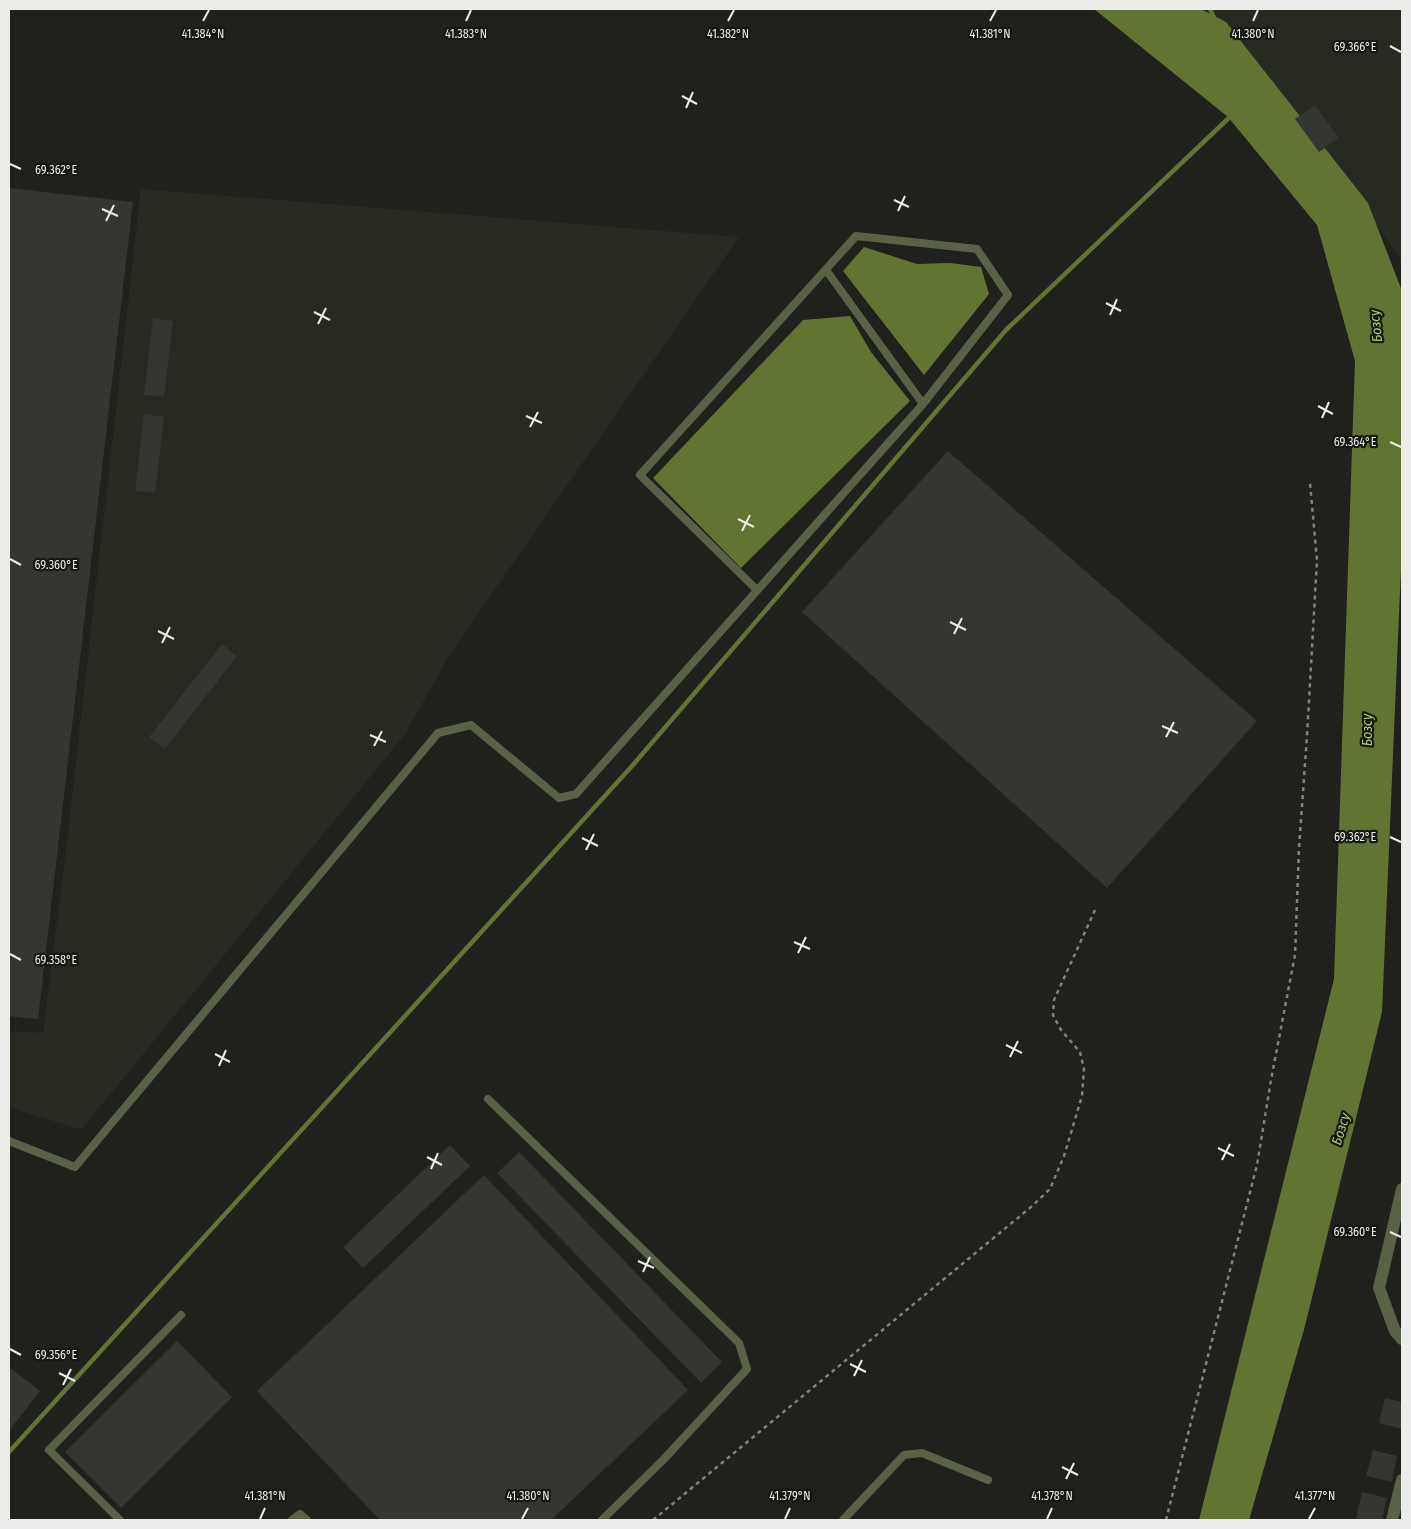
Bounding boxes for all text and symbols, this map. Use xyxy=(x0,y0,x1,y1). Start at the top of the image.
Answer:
text: 41.384°N xyxy=(182,27,224,41)
text: 41.383°N xyxy=(445,27,487,41)
text: 41.382°N xyxy=(707,27,749,41)
text: 41.381°N xyxy=(969,27,1011,41)
text: 41.380°N xyxy=(1231,27,1275,41)
text: 69.366°E xyxy=(1334,40,1377,54)
text: 69.362°E xyxy=(35,163,77,177)
water label: Бозсу xyxy=(1366,308,1386,343)
text: 69.364°E xyxy=(1334,435,1377,449)
text: 69.360°E xyxy=(34,558,78,572)
water label: Бозсу xyxy=(1359,713,1376,746)
text: 69.362°E xyxy=(1334,830,1376,844)
text: 69.358°E xyxy=(35,953,78,967)
water label: Бозсу xyxy=(1328,1110,1354,1147)
text: 69.360°E xyxy=(1333,1225,1377,1239)
text: 69.356°E xyxy=(35,1348,78,1362)
text: 41.381°N xyxy=(244,1489,286,1503)
text: 41.380°N xyxy=(506,1489,550,1503)
text: 41.379°N xyxy=(769,1489,811,1503)
text: 41.378°N xyxy=(1031,1489,1073,1503)
text: 41.377°N xyxy=(1295,1489,1335,1503)

